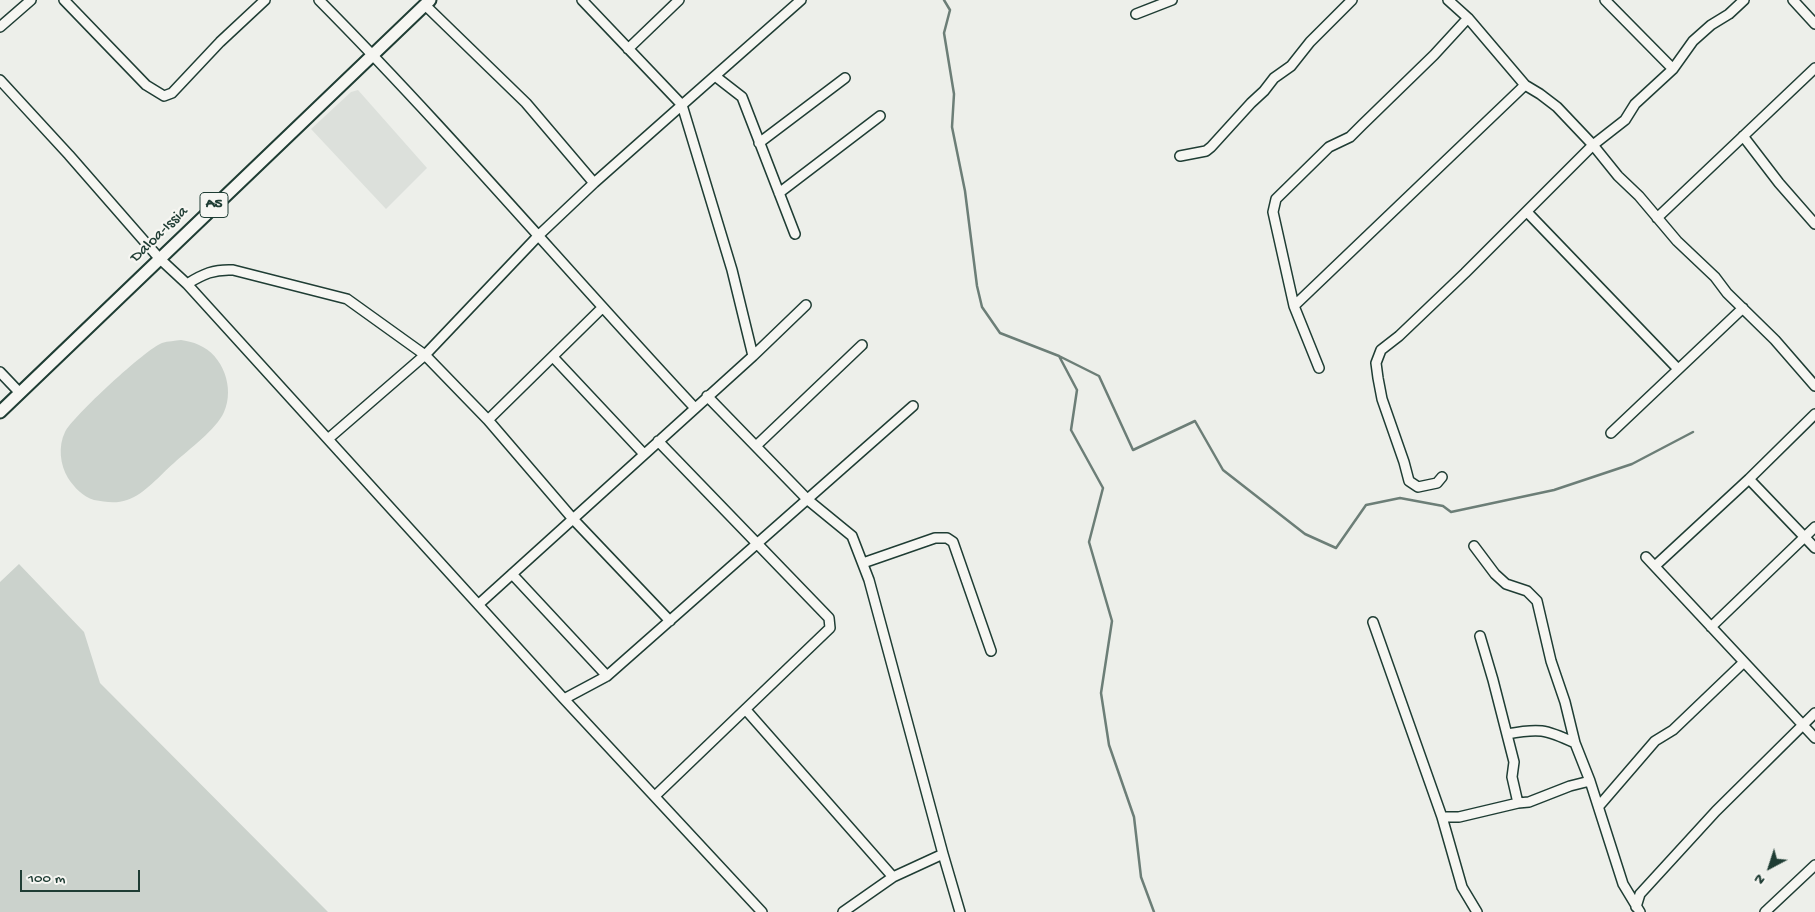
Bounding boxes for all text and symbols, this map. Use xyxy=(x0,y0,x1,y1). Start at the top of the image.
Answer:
road number: A5 xyxy=(200,192,228,218)
street label: Daloa-Issia xyxy=(127,203,193,267)
north arrow xyxy=(1745,842,1795,892)
scale bar xyxy=(22,860,142,892)
text: N xyxy=(1751,869,1769,888)
text: 100 m xyxy=(28,870,65,888)

